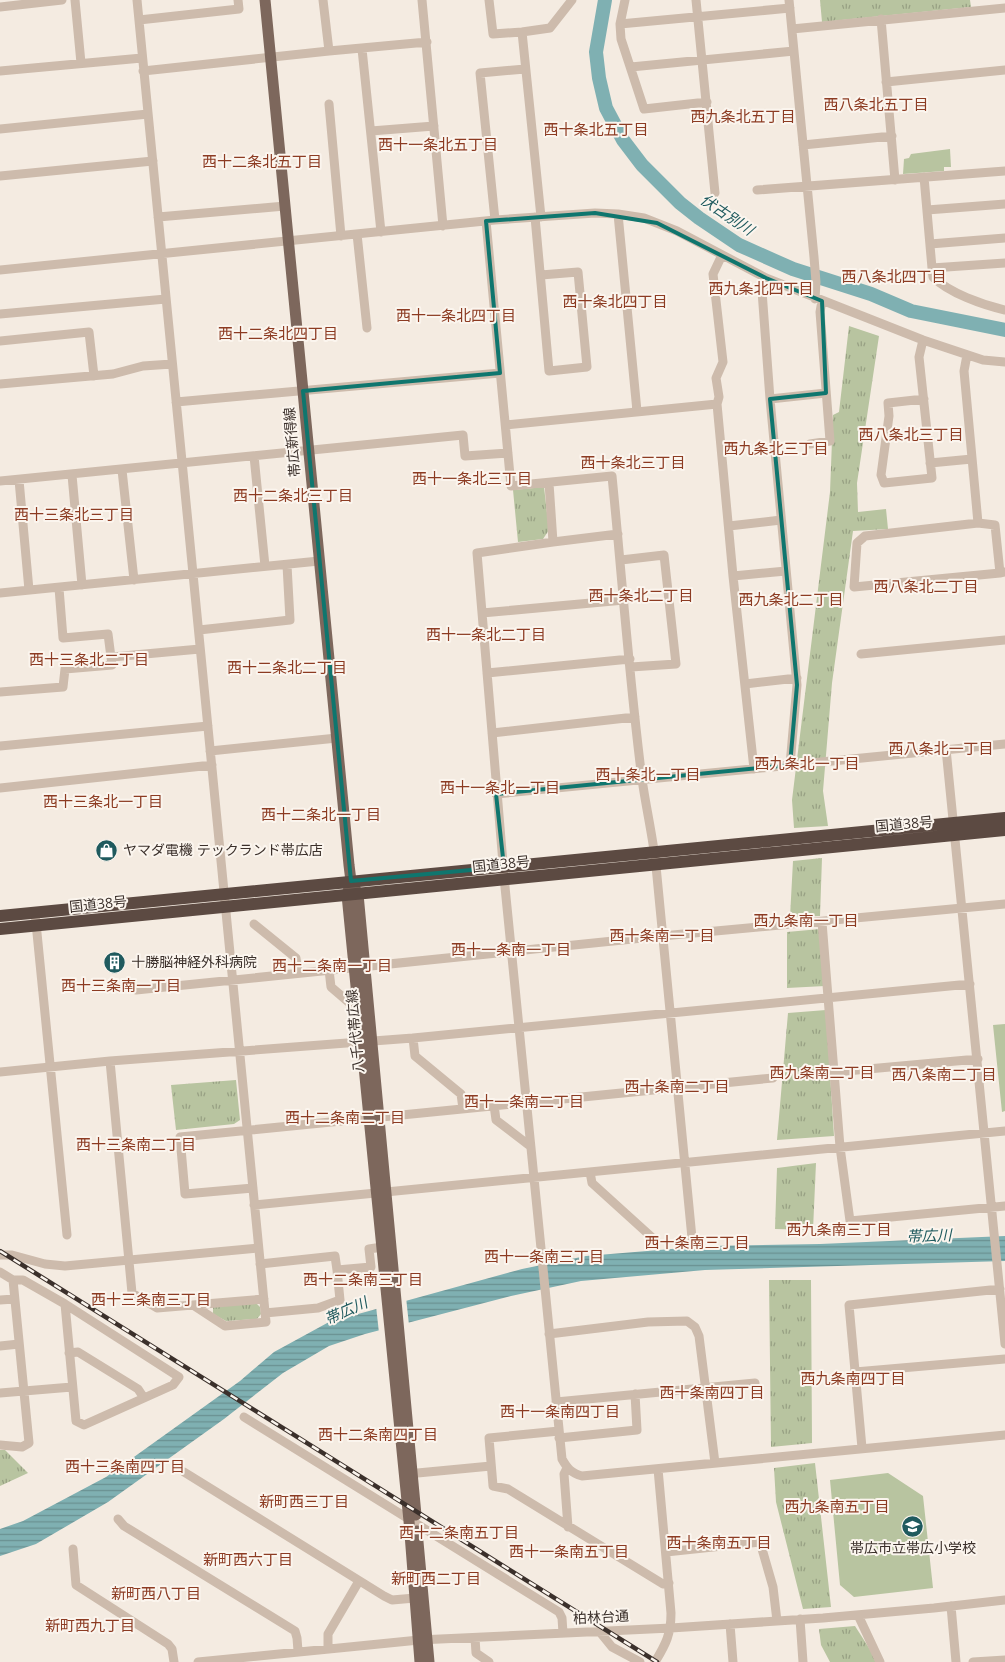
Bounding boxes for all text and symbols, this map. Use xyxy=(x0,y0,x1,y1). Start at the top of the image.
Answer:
district label: 西八条北五丁目 xyxy=(823,94,929,114)
district label: 西九条北五丁目 xyxy=(690,106,796,126)
district label: 西十条北五丁目 xyxy=(543,119,649,139)
district label: 西十一条北五丁目 xyxy=(378,134,498,154)
district label: 西十二条北五丁目 xyxy=(202,151,322,171)
water label: 伏古別川 xyxy=(697,189,760,240)
district label: 西八条北四丁目 xyxy=(841,266,947,286)
district label: 西九条北四丁目 xyxy=(708,278,814,298)
district label: 西十条北四丁目 xyxy=(562,291,668,311)
district label: 西十一条北四丁目 xyxy=(396,305,516,325)
district label: 西十二条北四丁目 xyxy=(218,323,338,343)
street label: 帯広新得線 xyxy=(279,406,304,478)
district label: 西八条北三丁目 xyxy=(858,424,964,444)
district label: 西九条北三丁目 xyxy=(723,438,829,458)
district label: 西十条北三丁目 xyxy=(580,452,686,472)
district label: 西十一条北三丁目 xyxy=(412,468,532,488)
district label: 西十二条北三丁目 xyxy=(233,485,353,505)
district label: 西十三条北三丁目 xyxy=(14,504,134,524)
district label: 西八条北二丁目 xyxy=(873,576,979,596)
district label: 西十条北二丁目 xyxy=(588,585,694,605)
district label: 西九条北二丁目 xyxy=(738,589,844,609)
district label: 西十一条北二丁目 xyxy=(426,624,546,644)
district label: 西十三条北二丁目 xyxy=(29,649,149,669)
district label: 西十二条北二丁目 xyxy=(227,657,347,677)
district label: 西八条北一丁目 xyxy=(888,738,994,758)
district label: 西九条北一丁目 xyxy=(754,753,860,773)
district label: 西十条北一丁目 xyxy=(595,764,701,784)
district label: 西十一条北一丁目 xyxy=(440,777,560,797)
district label: 西十三条北一丁目 xyxy=(43,791,163,811)
district label: 西十二条北一丁目 xyxy=(261,804,381,824)
street label: 国道38号 xyxy=(874,812,934,835)
shop icon: ヤマダ電機 テックランド帯広店 xyxy=(95,838,119,862)
place label: ヤマダ電機 テックランド帯広店 xyxy=(123,840,323,859)
street label: 国道38号 xyxy=(471,851,531,876)
street label: 国道38号 xyxy=(68,891,128,916)
district label: 西九条南一丁目 xyxy=(753,910,859,930)
district label: 西十条南一丁目 xyxy=(609,925,715,945)
district label: 西十一条南一丁目 xyxy=(451,939,571,959)
building icon: 十勝脳神経外科病院 xyxy=(103,950,127,974)
place label: 十勝脳神経外科病院 xyxy=(131,952,257,971)
district label: 西十二条南一丁目 xyxy=(272,955,392,975)
district label: 西十三条南一丁目 xyxy=(61,975,181,995)
street label: 八千代帯広線 xyxy=(341,988,368,1074)
district label: 西九条南二丁目 xyxy=(769,1062,875,1082)
district label: 西八条南二丁目 xyxy=(891,1064,997,1084)
district label: 西十条南二丁目 xyxy=(624,1076,730,1096)
district label: 西十一条南二丁目 xyxy=(464,1091,584,1111)
district label: 西十二条南二丁目 xyxy=(285,1107,405,1127)
district label: 西十三条南二丁目 xyxy=(76,1134,196,1154)
district label: 西九条南三丁目 xyxy=(786,1219,892,1239)
water label: 帯広川 xyxy=(906,1224,954,1246)
district label: 西十条南三丁目 xyxy=(644,1232,750,1252)
district label: 西十一条南三丁目 xyxy=(484,1246,604,1266)
district label: 西十二条南三丁目 xyxy=(303,1269,423,1289)
district label: 西十三条南三丁目 xyxy=(91,1289,211,1309)
water label: 帯広川 xyxy=(321,1291,372,1328)
district label: 西九条南四丁目 xyxy=(800,1368,906,1388)
district label: 西十条南四丁目 xyxy=(659,1382,765,1402)
district label: 西十一条南四丁目 xyxy=(500,1401,620,1421)
district label: 西十二条南四丁目 xyxy=(318,1424,438,1444)
district label: 西十三条南四丁目 xyxy=(65,1456,185,1476)
district label: 新町西三丁目 xyxy=(259,1491,349,1511)
district label: 西九条南五丁目 xyxy=(784,1496,890,1516)
school or university icon: 帯広市立帯広小学校 xyxy=(901,1514,925,1538)
district label: 西十二条南五丁目 xyxy=(399,1522,519,1542)
district label: 西十条南五丁目 xyxy=(666,1532,772,1552)
place label: 帯広市立帯広小学校 xyxy=(850,1538,976,1557)
district label: 西十一条南五丁目 xyxy=(509,1541,629,1561)
district label: 新町西六丁目 xyxy=(203,1549,293,1569)
district label: 新町西二丁目 xyxy=(391,1568,481,1588)
district label: 新町西八丁目 xyxy=(111,1583,201,1603)
street label: 柏林台通 xyxy=(573,1606,629,1627)
district label: 新町西九丁目 xyxy=(45,1615,135,1635)

